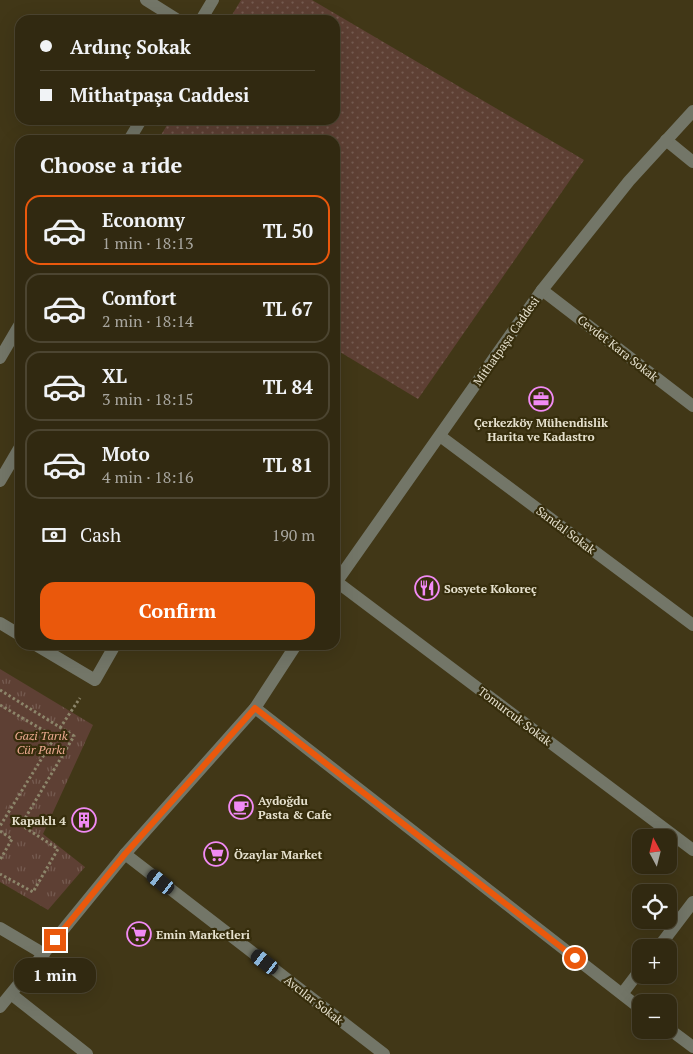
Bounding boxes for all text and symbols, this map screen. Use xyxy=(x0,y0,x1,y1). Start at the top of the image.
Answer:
text: Ardınç Sokak xyxy=(70,34,191,59)
text: Mithatpaşa Caddesi xyxy=(70,82,249,107)
text: Choose a ride xyxy=(40,150,182,179)
text: Economy xyxy=(102,207,185,232)
icon: car xyxy=(42,208,87,253)
text: TL 50 xyxy=(263,218,313,243)
text: 1 min · 18:13 xyxy=(102,232,194,254)
text: Comfort xyxy=(102,285,177,310)
icon: car xyxy=(42,286,87,331)
street label: Mithatpaşa Caddesi xyxy=(470,293,543,388)
text: TL 67 xyxy=(263,296,313,321)
text: 2 min · 18:14 xyxy=(102,310,194,332)
street label: Cevdet Kara Sokak xyxy=(575,312,662,385)
text: XL xyxy=(102,363,127,388)
icon: car xyxy=(42,364,87,409)
text: TL 84 xyxy=(263,374,313,399)
office icon: Çerkezköy Mühendislik Harita ve Kadastro xyxy=(528,386,554,412)
text: 3 min · 18:15 xyxy=(102,388,194,410)
place label: Çerkezköy Mühendislik Harita ve Kadastro xyxy=(474,415,608,444)
text: Moto xyxy=(102,441,150,466)
icon: car xyxy=(42,442,87,487)
text: TL 81 xyxy=(263,452,313,477)
text: 4 min · 18:16 xyxy=(102,466,194,488)
street label: Sandal Sokak xyxy=(533,503,599,558)
icon: cash xyxy=(40,521,68,549)
text: Cash xyxy=(80,522,121,547)
text: 190 m xyxy=(272,524,315,546)
restaurant icon: Sosyete Kokoreç xyxy=(414,575,440,601)
place label: Sosyete Kokoreç xyxy=(444,581,537,596)
button: Confirm xyxy=(40,582,315,640)
street label: Tomurcuk Sokak xyxy=(475,683,555,749)
park label: Gazi Tarık Cür Parkı xyxy=(14,728,68,757)
place label: Aydoğdu Pasta & Cafe xyxy=(258,793,332,822)
cafe icon: Aydoğdu Pasta & Cafe xyxy=(228,794,254,820)
building icon: Kapaklı 4 xyxy=(71,807,97,833)
place label: Kapaklı 4 xyxy=(12,813,66,828)
north arrow xyxy=(632,829,678,874)
map controls xyxy=(632,829,677,1039)
supermarket icon: Özaylar Market xyxy=(203,841,229,867)
place label: Özaylar Market xyxy=(234,847,322,862)
car xyxy=(144,867,177,897)
button: locate xyxy=(632,884,677,929)
supermarket icon: Emin Marketleri xyxy=(126,921,152,947)
place label: Emin Marketleri xyxy=(156,927,250,942)
route end xyxy=(44,929,66,951)
button: + xyxy=(632,939,677,984)
car xyxy=(248,947,281,977)
route start xyxy=(564,947,586,969)
callout: 1 min xyxy=(14,958,96,992)
text: 1 min xyxy=(33,964,77,986)
street label: Avcılar Sokak xyxy=(281,972,347,1028)
button: − xyxy=(632,994,677,1039)

